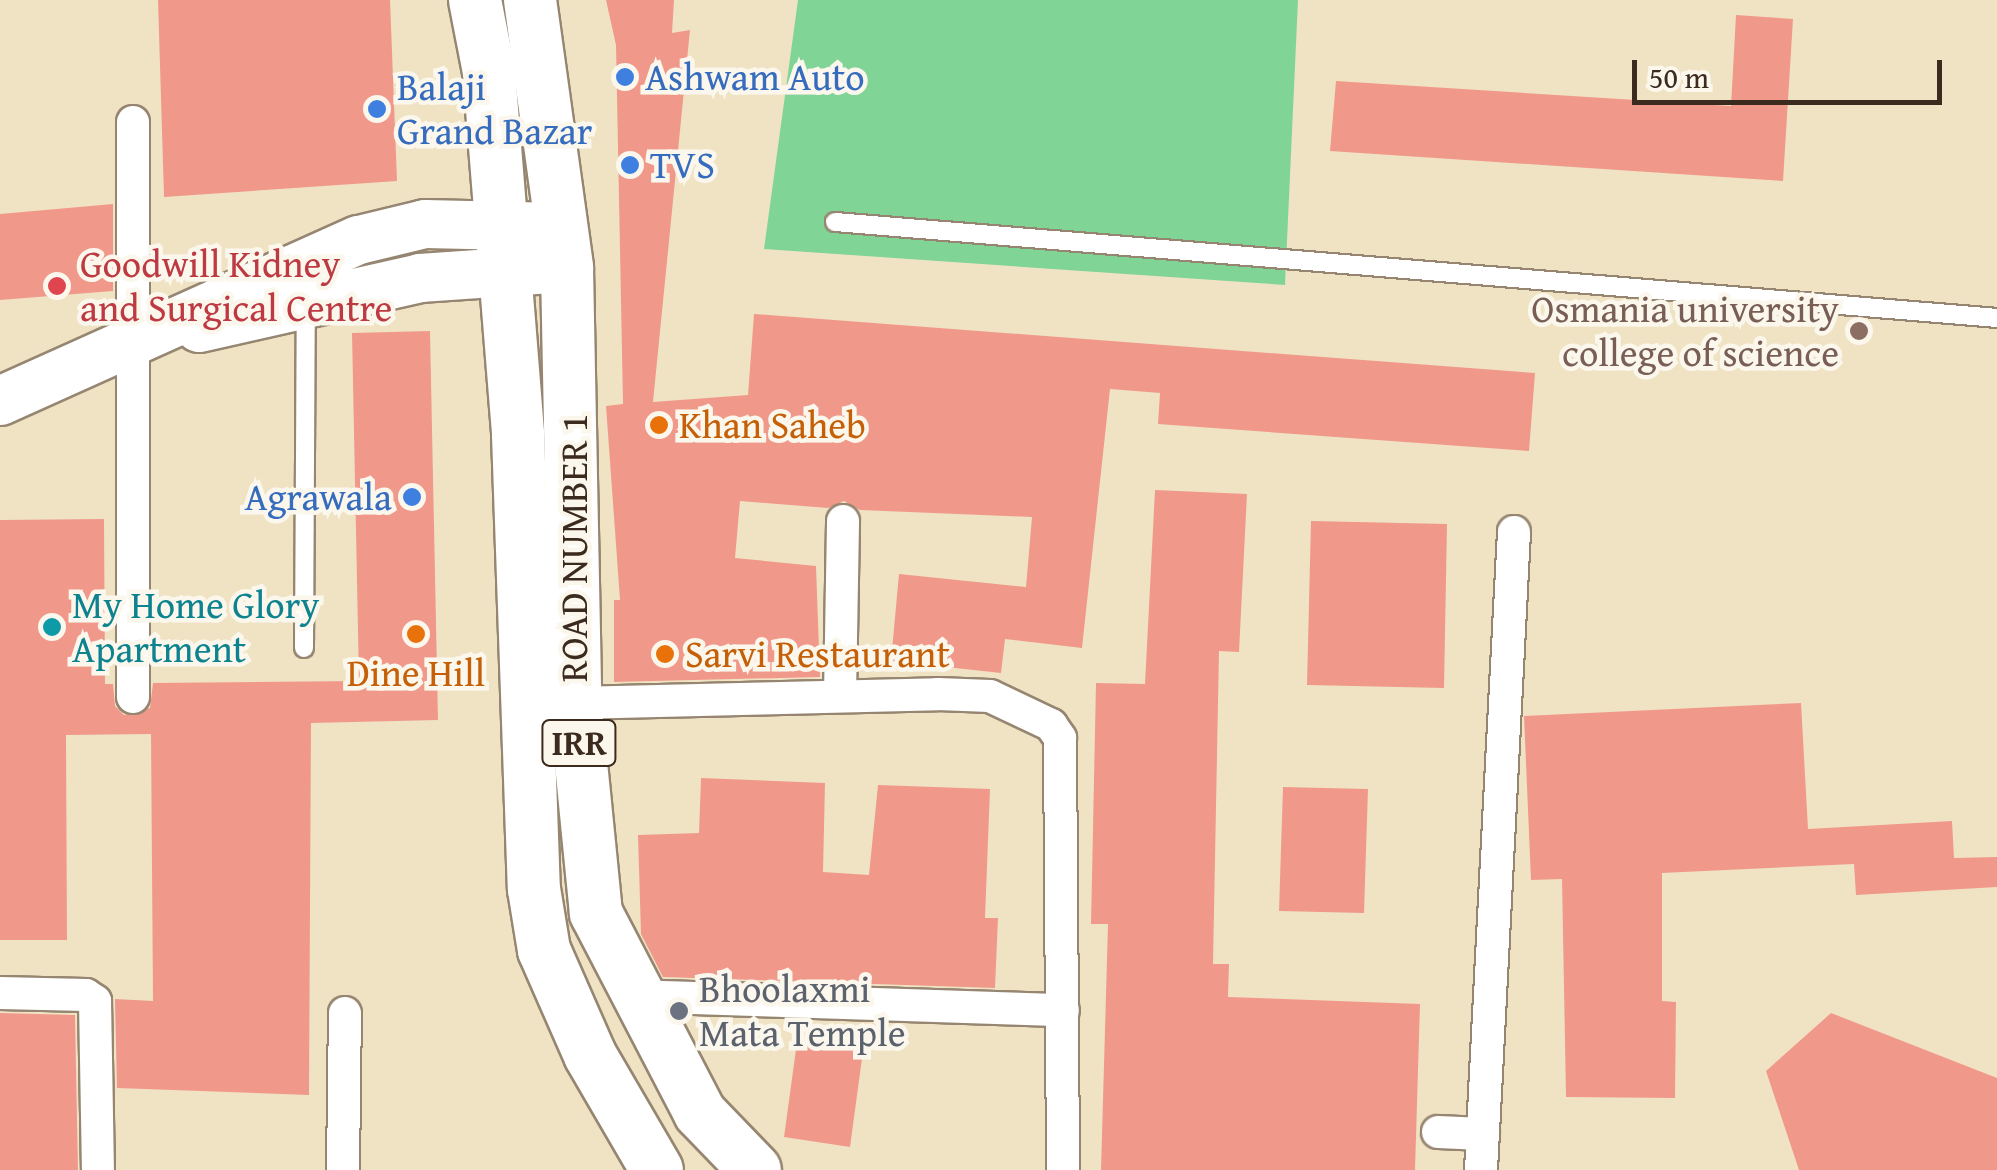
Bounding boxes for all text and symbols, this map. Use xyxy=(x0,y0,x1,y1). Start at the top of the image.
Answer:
scale bar xyxy=(1637,40,1947,102)
place label: Ashwam Auto xyxy=(645,54,865,100)
text: 50 m xyxy=(1649,55,1709,99)
place label: Balaji Grand Bazar xyxy=(397,64,592,153)
marker: Ashwam Auto xyxy=(614,66,636,88)
marker: Balaji Grand Bazar xyxy=(366,98,388,120)
place label: TVS xyxy=(650,142,715,188)
marker: TVS xyxy=(619,154,641,176)
place label: Goodwill Kidney and Surgical Centre xyxy=(80,241,392,330)
marker: Goodwill Kidney and Surgical Centre xyxy=(44,273,70,299)
place label: Osmania university college of science xyxy=(1531,286,1839,376)
marker: Osmania university college of science xyxy=(1848,320,1870,342)
place label: Khan Saheb xyxy=(679,402,866,448)
street label: ROAD NUMBER 1 xyxy=(551,414,597,682)
marker: Khan Saheb xyxy=(648,414,670,436)
place label: Agrawala xyxy=(244,474,392,520)
marker: Agrawala xyxy=(401,486,423,508)
place label: My Home Glory Apartment xyxy=(72,582,319,672)
marker: My Home Glory Apartment xyxy=(41,616,63,638)
marker: Dine Hill xyxy=(405,623,427,645)
place label: Sarvi Restaurant xyxy=(685,631,950,677)
marker: Sarvi Restaurant xyxy=(654,643,676,665)
place label: Dine Hill xyxy=(347,650,485,696)
road number: IRR xyxy=(539,713,619,773)
place label: Bhoolaxmi Mata Temple xyxy=(699,966,906,1056)
marker: Bhoolaxmi Mata Temple xyxy=(668,1000,690,1022)

